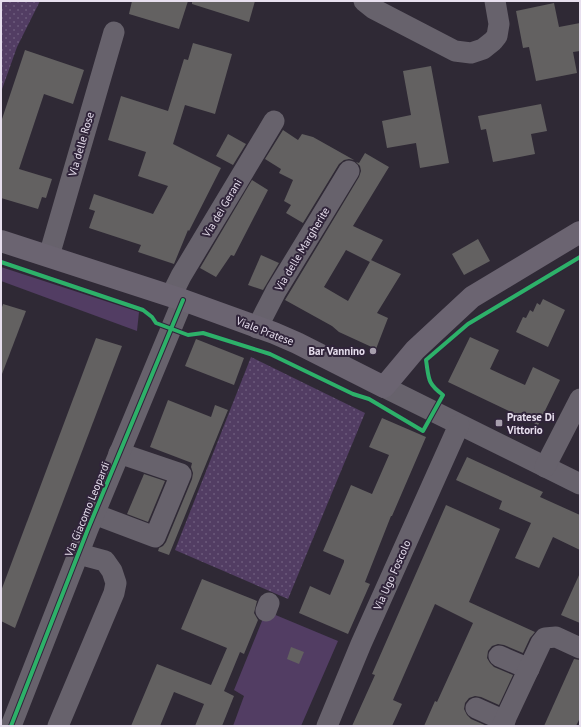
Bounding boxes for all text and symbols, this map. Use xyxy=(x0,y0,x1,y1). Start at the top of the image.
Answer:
street label: Via delle Rose xyxy=(65,110,97,179)
street label: Via dei Gerani xyxy=(199,176,245,241)
street label: Via delle Margherite xyxy=(271,204,333,294)
street label: Viale Pratese xyxy=(233,313,296,349)
place label: Bar Vannino xyxy=(308,344,365,358)
marker: Bar Vannino xyxy=(368,346,378,356)
place label: Pratese Di Vittorio xyxy=(506,410,555,437)
marker: Pratese Di Vittorio xyxy=(494,418,504,428)
street label: Via Giacomo Leopardi xyxy=(61,459,113,560)
street label: Via Ugo Foscolo xyxy=(370,538,414,613)

